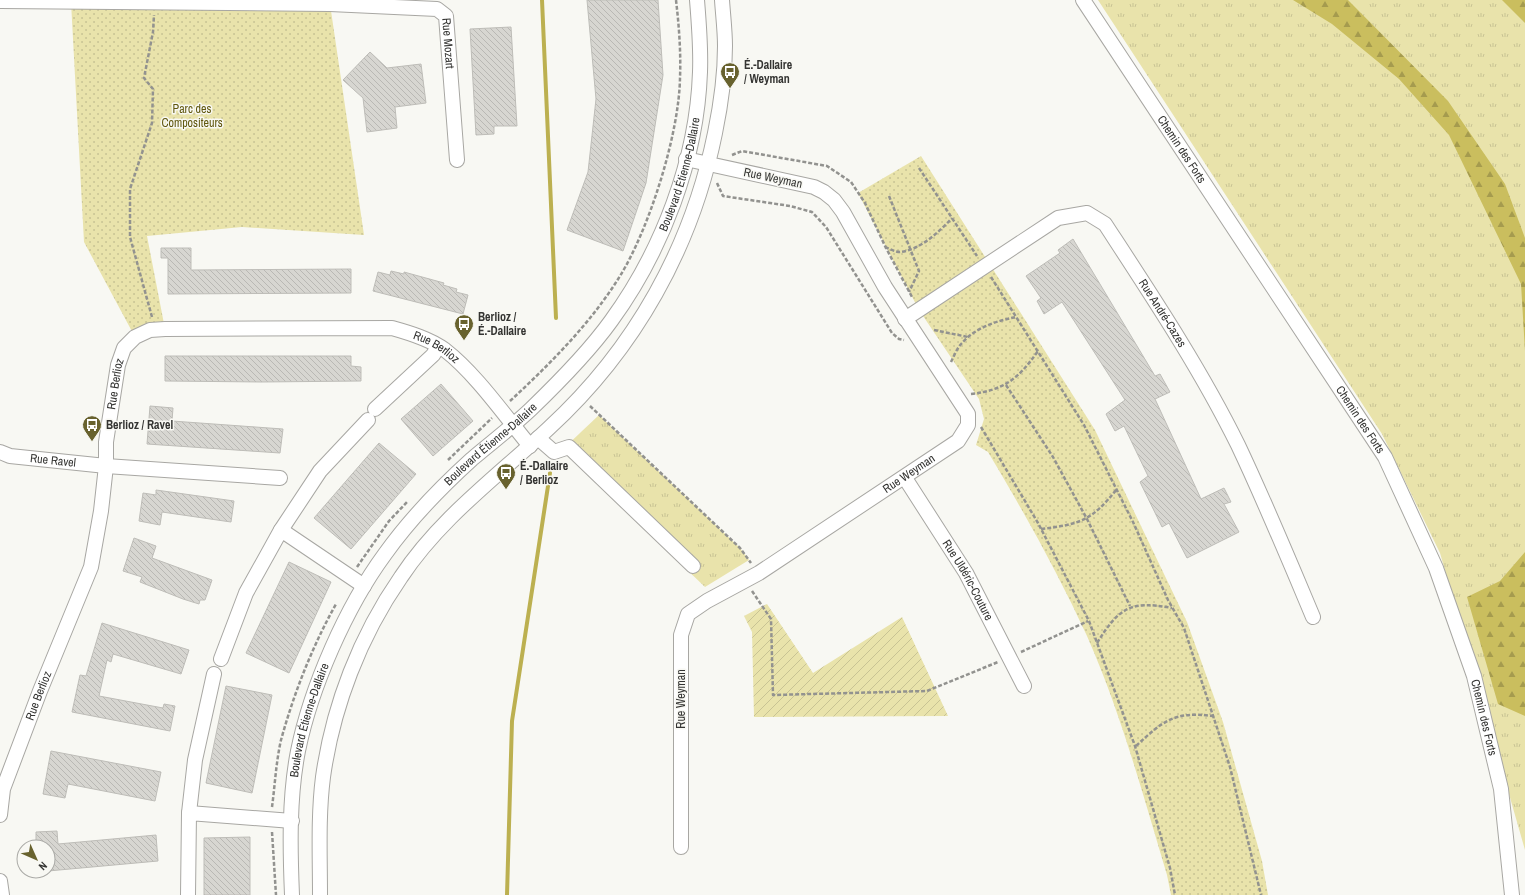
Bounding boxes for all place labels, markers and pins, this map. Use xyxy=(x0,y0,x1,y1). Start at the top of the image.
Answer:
place label: É.-Dallaire / Weyman xyxy=(744,57,793,87)
bus stop icon: É.-Dallaire / Weyman xyxy=(719,61,741,89)
place label: Berlioz / É.-Dallaire xyxy=(478,309,527,339)
bus stop icon: Berlioz / É.-Dallaire xyxy=(453,313,475,341)
bus stop icon: Berlioz / Ravel xyxy=(81,414,103,442)
place label: Berlioz / Ravel xyxy=(106,417,174,433)
place label: É.-Dallaire / Berlioz xyxy=(520,458,569,488)
bus stop icon: É.-Dallaire / Berlioz xyxy=(495,462,517,490)

